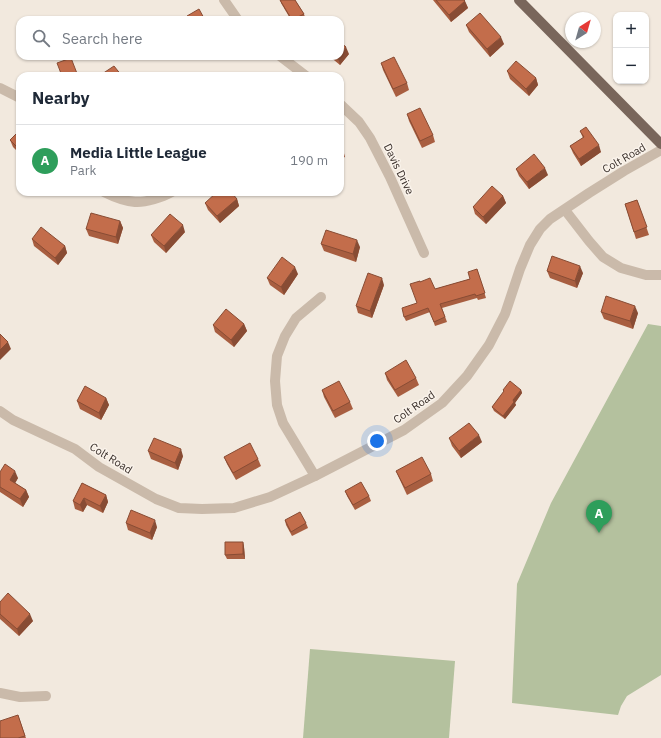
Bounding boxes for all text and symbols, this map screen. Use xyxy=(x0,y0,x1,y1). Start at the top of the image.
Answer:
north arrow xyxy=(565,12,601,48)
map controls xyxy=(613,12,649,84)
button: + xyxy=(613,12,649,48)
search box xyxy=(16,16,344,60)
icon: search xyxy=(30,27,52,49)
text: Search here xyxy=(62,29,142,48)
button: − xyxy=(613,48,649,84)
text: Nearby xyxy=(32,87,90,109)
street label: Colt Road xyxy=(600,140,648,176)
street label: Davis Drive xyxy=(381,141,417,197)
text: Media Little League xyxy=(70,143,207,162)
text: A xyxy=(41,152,49,169)
text: 190 m xyxy=(290,152,328,169)
text: Park xyxy=(70,162,96,179)
street label: Colt Road xyxy=(390,388,438,426)
your location xyxy=(367,431,387,451)
street label: Colt Road xyxy=(87,439,135,477)
pin: A xyxy=(586,500,612,533)

